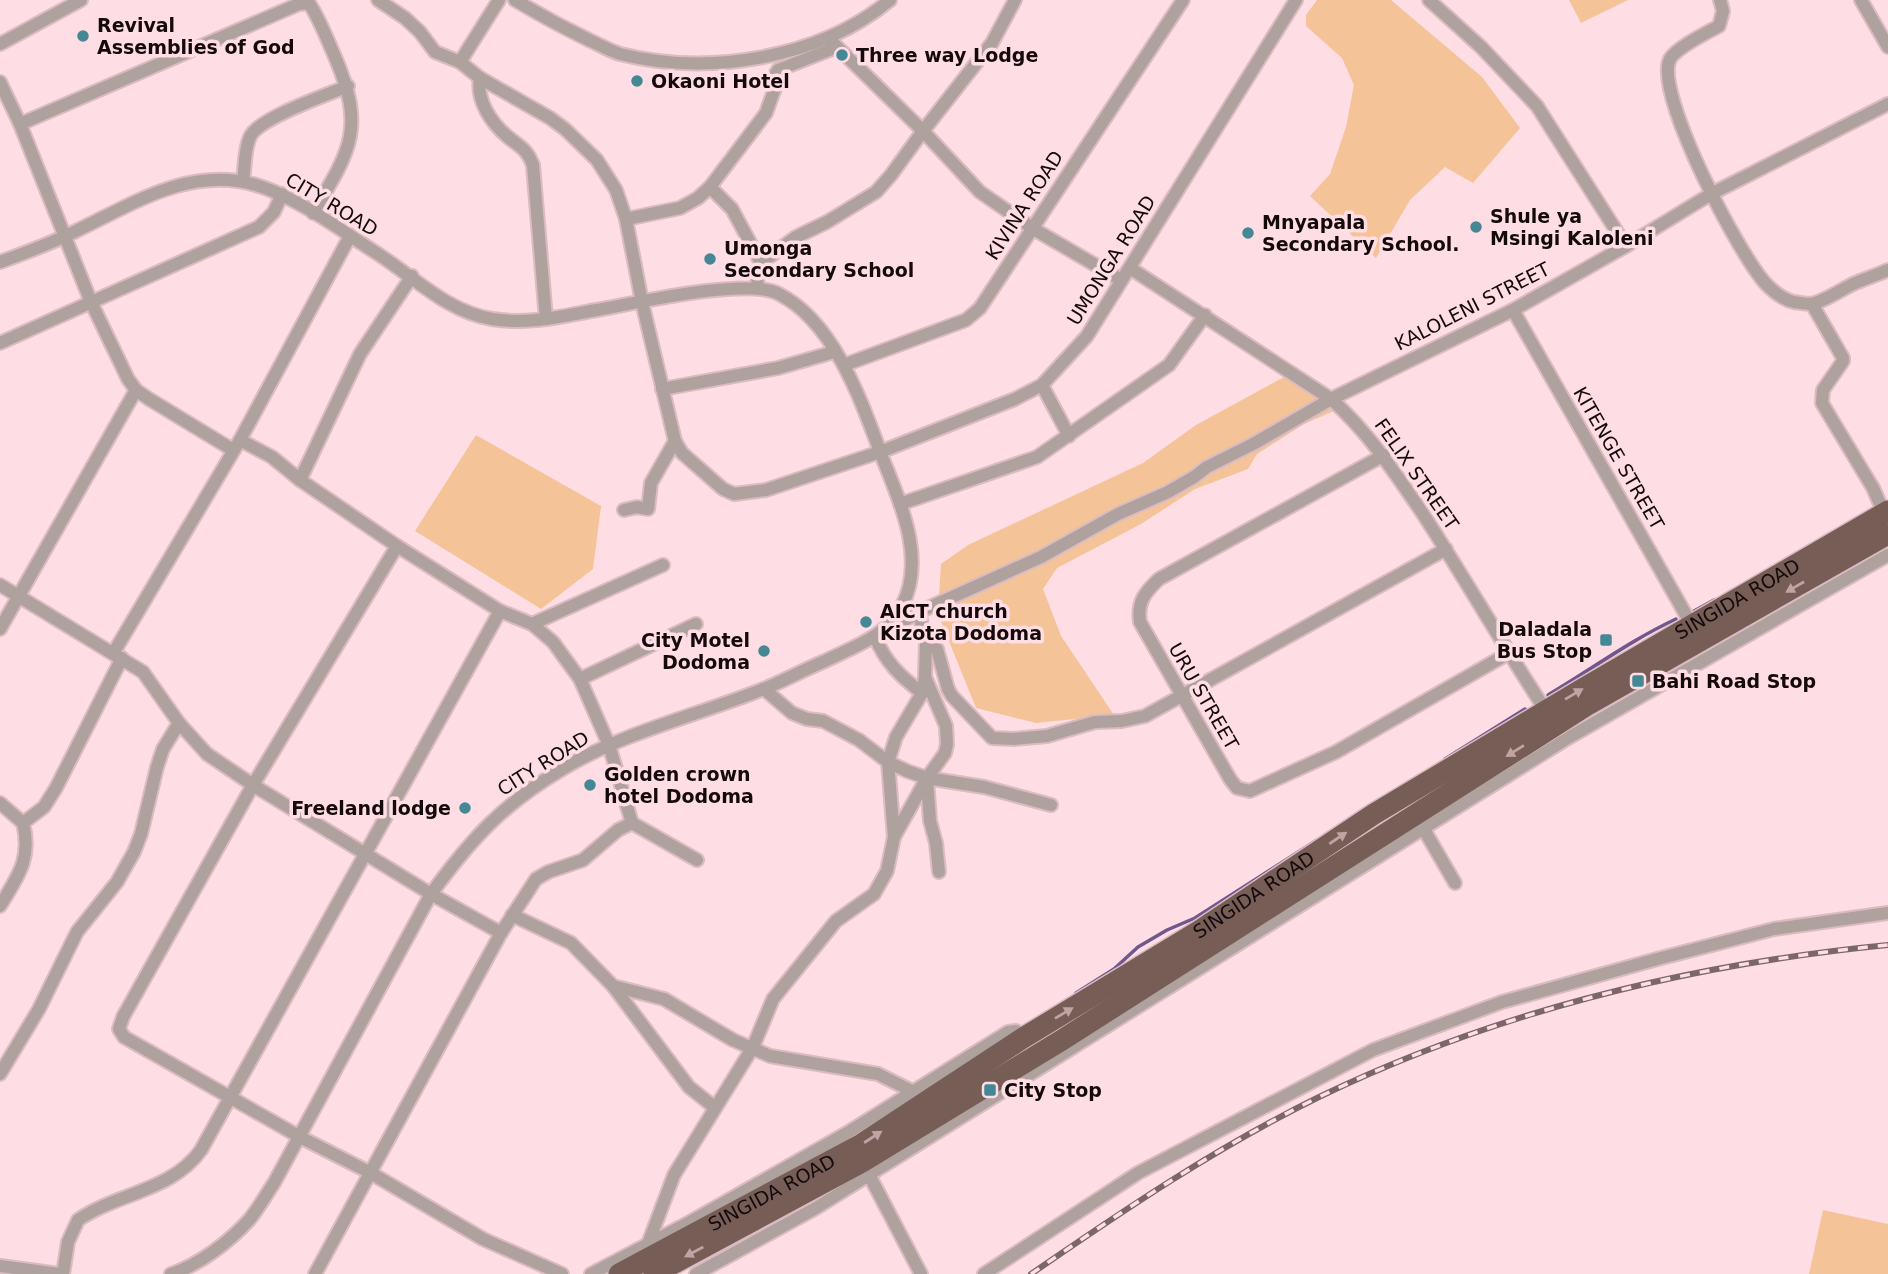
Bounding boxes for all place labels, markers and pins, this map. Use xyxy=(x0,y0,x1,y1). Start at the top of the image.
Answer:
place label: Revival Assemblies of God xyxy=(97,14,295,58)
marker: Revival Assemblies of God xyxy=(75,28,91,44)
place label: Three way Lodge xyxy=(856,44,1038,66)
marker: Three way Lodge xyxy=(834,47,850,63)
place label: Okaoni Hotel xyxy=(651,70,790,92)
marker: Okaoni Hotel xyxy=(629,73,645,89)
place label: Shule ya Msingi Kaloleni xyxy=(1490,205,1654,249)
place label: Mnyapala Secondary School. xyxy=(1262,211,1460,255)
marker: Shule ya Msingi Kaloleni xyxy=(1468,219,1484,235)
marker: Mnyapala Secondary School. xyxy=(1240,225,1256,241)
place label: Umonga Secondary School xyxy=(724,237,914,281)
marker: Umonga Secondary School xyxy=(702,251,718,267)
place label: AICT church Kizota Dodoma xyxy=(880,600,1042,644)
marker: AICT church Kizota Dodoma xyxy=(858,614,874,630)
place label: Daladala Bus Stop xyxy=(1497,618,1592,662)
place label: City Motel Dodoma xyxy=(641,629,750,673)
marker: Daladala Bus Stop xyxy=(1598,632,1614,648)
marker: City Motel Dodoma xyxy=(756,643,772,659)
place label: Bahi Road Stop xyxy=(1652,670,1816,692)
marker: Bahi Road Stop xyxy=(1630,673,1646,689)
place label: Golden crown hotel Dodoma xyxy=(604,763,754,807)
marker: Golden crown hotel Dodoma xyxy=(582,777,598,793)
place label: Freeland lodge xyxy=(291,797,451,819)
marker: Freeland lodge xyxy=(457,800,473,816)
place label: City Stop xyxy=(1004,1079,1102,1101)
marker: City Stop xyxy=(982,1082,998,1098)

